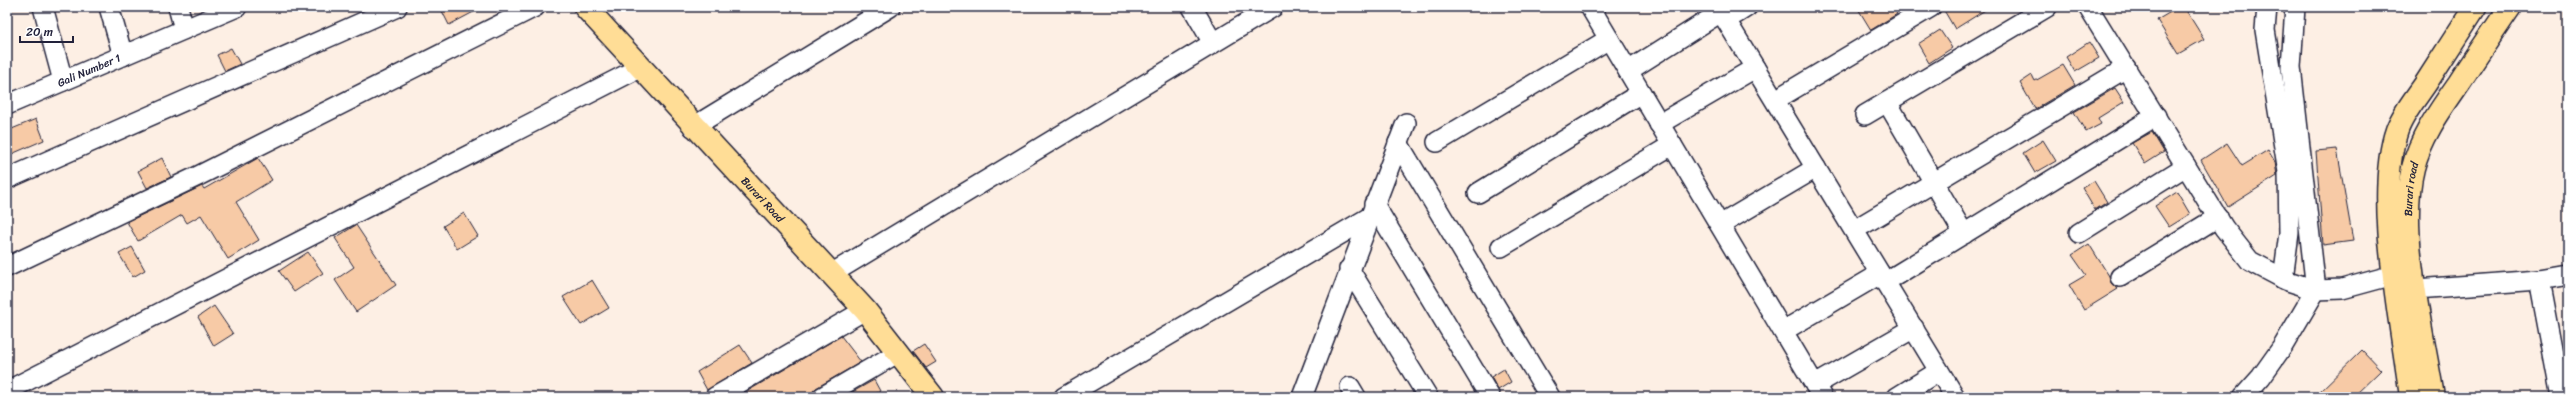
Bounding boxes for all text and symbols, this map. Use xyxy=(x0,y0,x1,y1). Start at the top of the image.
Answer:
scale bar xyxy=(20,18,73,44)
text: 20 m xyxy=(26,21,53,43)
street label: Gali Number 1 xyxy=(54,48,124,92)
street label: Burari road xyxy=(2398,158,2424,216)
street label: Burari Road xyxy=(737,172,790,228)

